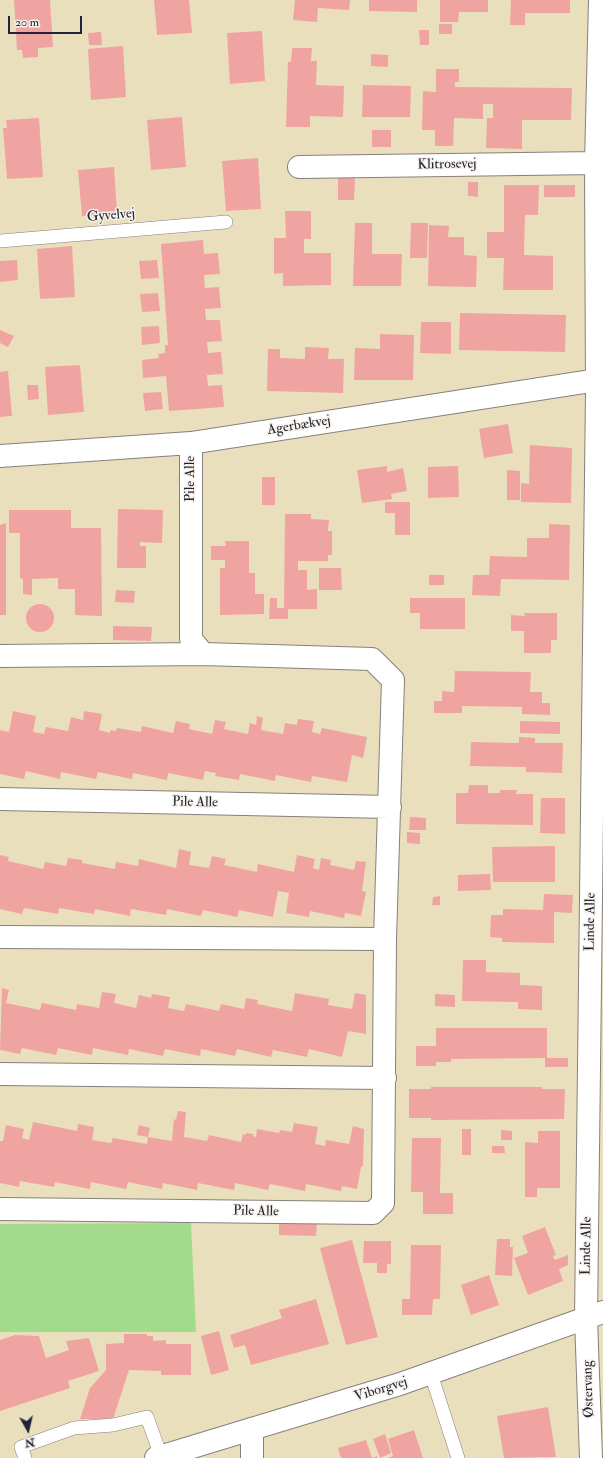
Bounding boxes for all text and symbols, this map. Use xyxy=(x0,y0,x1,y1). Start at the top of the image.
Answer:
scale bar xyxy=(10,8,84,34)
text: 20 m xyxy=(15,15,39,30)
street label: Klitrosevej xyxy=(417,156,477,174)
street label: Gyvelvej xyxy=(86,206,136,226)
street label: Agerbækvej xyxy=(266,413,332,439)
street label: Pile Alle xyxy=(183,456,199,502)
street label: Pile Alle xyxy=(172,794,218,812)
street label: Linde Alle xyxy=(582,893,600,951)
street label: Pile Alle xyxy=(233,1203,279,1221)
street label: Linde Alle xyxy=(578,1217,596,1275)
street label: Østervang xyxy=(580,1360,598,1418)
street label: Viborgvej xyxy=(353,1374,409,1406)
north arrow xyxy=(8,1410,48,1450)
text: N xyxy=(24,1435,36,1450)

